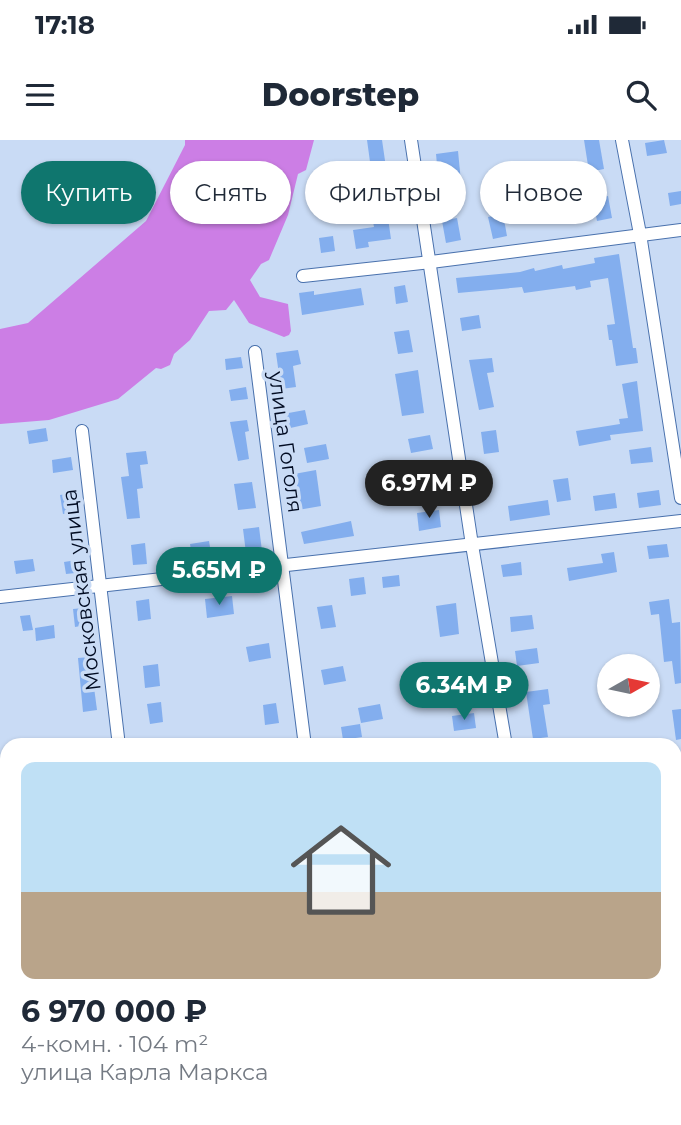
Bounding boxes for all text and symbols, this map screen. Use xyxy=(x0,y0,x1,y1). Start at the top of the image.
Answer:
text: 17:18 xyxy=(35,9,95,41)
text: Doorstep xyxy=(262,75,419,114)
icon: menu xyxy=(21,76,59,114)
icon: search xyxy=(622,76,660,114)
chip: Купить xyxy=(21,161,156,224)
chip: Снять xyxy=(170,161,291,224)
chip: Фильтры xyxy=(305,161,466,224)
chip: Новое xyxy=(480,161,607,224)
street label: улица Гоголя xyxy=(264,369,308,514)
pin: 6.97M ₽ xyxy=(364,460,494,520)
text: 6.97M ₽ xyxy=(381,469,477,497)
street label: Московская улица xyxy=(56,488,106,692)
pin: 5.65M ₽ xyxy=(154,547,284,607)
text: 5.65M ₽ xyxy=(172,556,266,584)
north arrow xyxy=(597,654,660,718)
map controls xyxy=(597,654,660,717)
pin: 6.34M ₽ xyxy=(399,662,529,722)
text: 6.34M ₽ xyxy=(416,671,512,699)
icon: home xyxy=(278,807,404,933)
text: 6 970 000 ₽ xyxy=(21,993,207,1030)
text: 4-комн. · 104 m² xyxy=(21,1030,208,1058)
text: улица Карла Маркса xyxy=(21,1058,268,1086)

